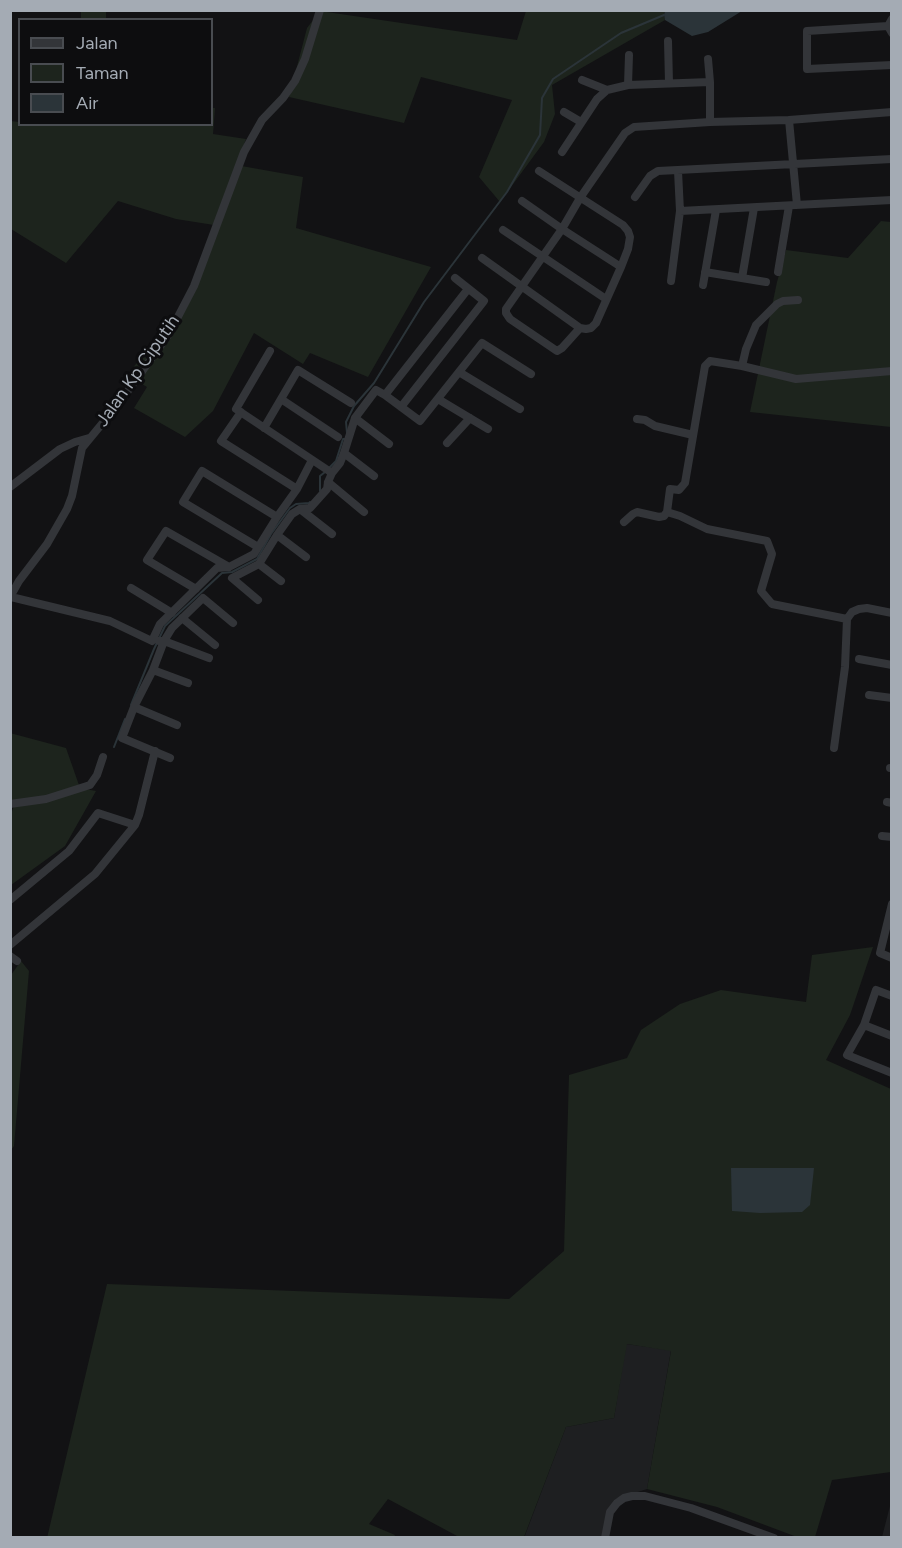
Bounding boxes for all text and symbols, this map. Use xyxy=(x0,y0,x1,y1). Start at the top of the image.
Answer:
legend xyxy=(18,18,213,126)
text: Jalan xyxy=(76,32,118,54)
text: Taman xyxy=(76,62,129,84)
text: Air xyxy=(76,92,98,114)
street label: Jalan Kp Ciputih xyxy=(92,311,184,431)

